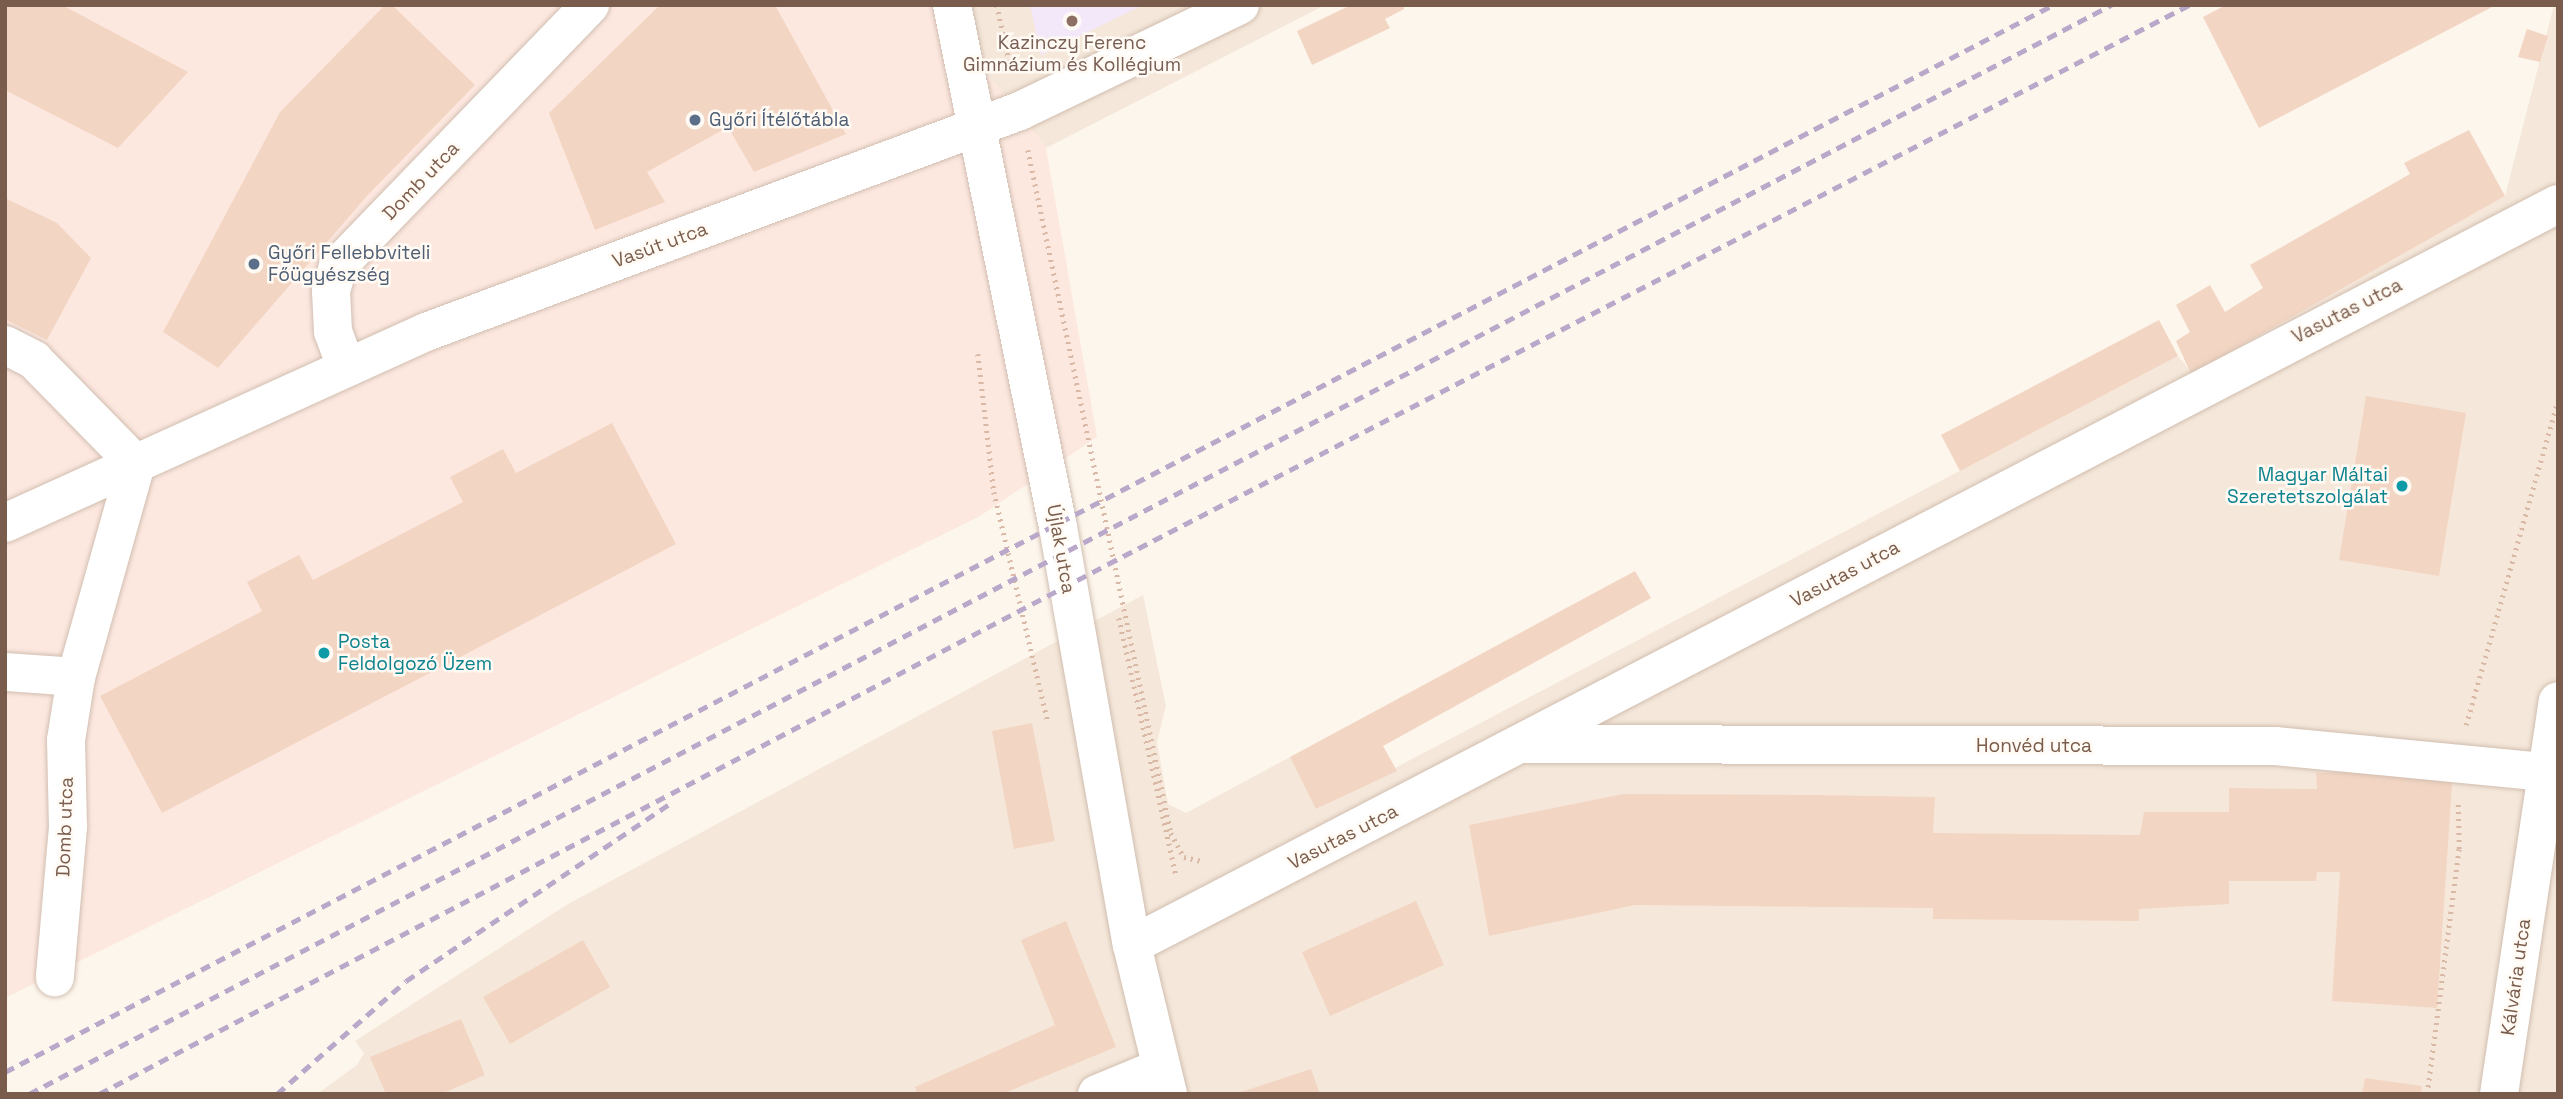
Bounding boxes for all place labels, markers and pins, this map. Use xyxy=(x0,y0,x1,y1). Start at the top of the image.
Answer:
marker: Kazinczy Ferenc Gimnázium és Kollégium xyxy=(1064,13,1080,29)
place label: Kazinczy Ferenc Gimnázium és Kollégium xyxy=(963,32,1181,76)
place label: Győri Ítélőtábla xyxy=(709,109,849,131)
marker: Győri Ítélőtábla xyxy=(687,112,703,128)
place label: Győri Fellebbviteli Főügyészség xyxy=(268,242,430,286)
marker: Győri Fellebbviteli Főügyészség xyxy=(246,256,262,272)
place label: Magyar Máltai Szeretetszolgálat xyxy=(2227,464,2388,508)
marker: Magyar Máltai Szeretetszolgálat xyxy=(2394,478,2410,494)
place label: Posta Feldolgozó Üzem xyxy=(338,631,492,675)
marker: Posta Feldolgozó Üzem xyxy=(316,645,332,661)

